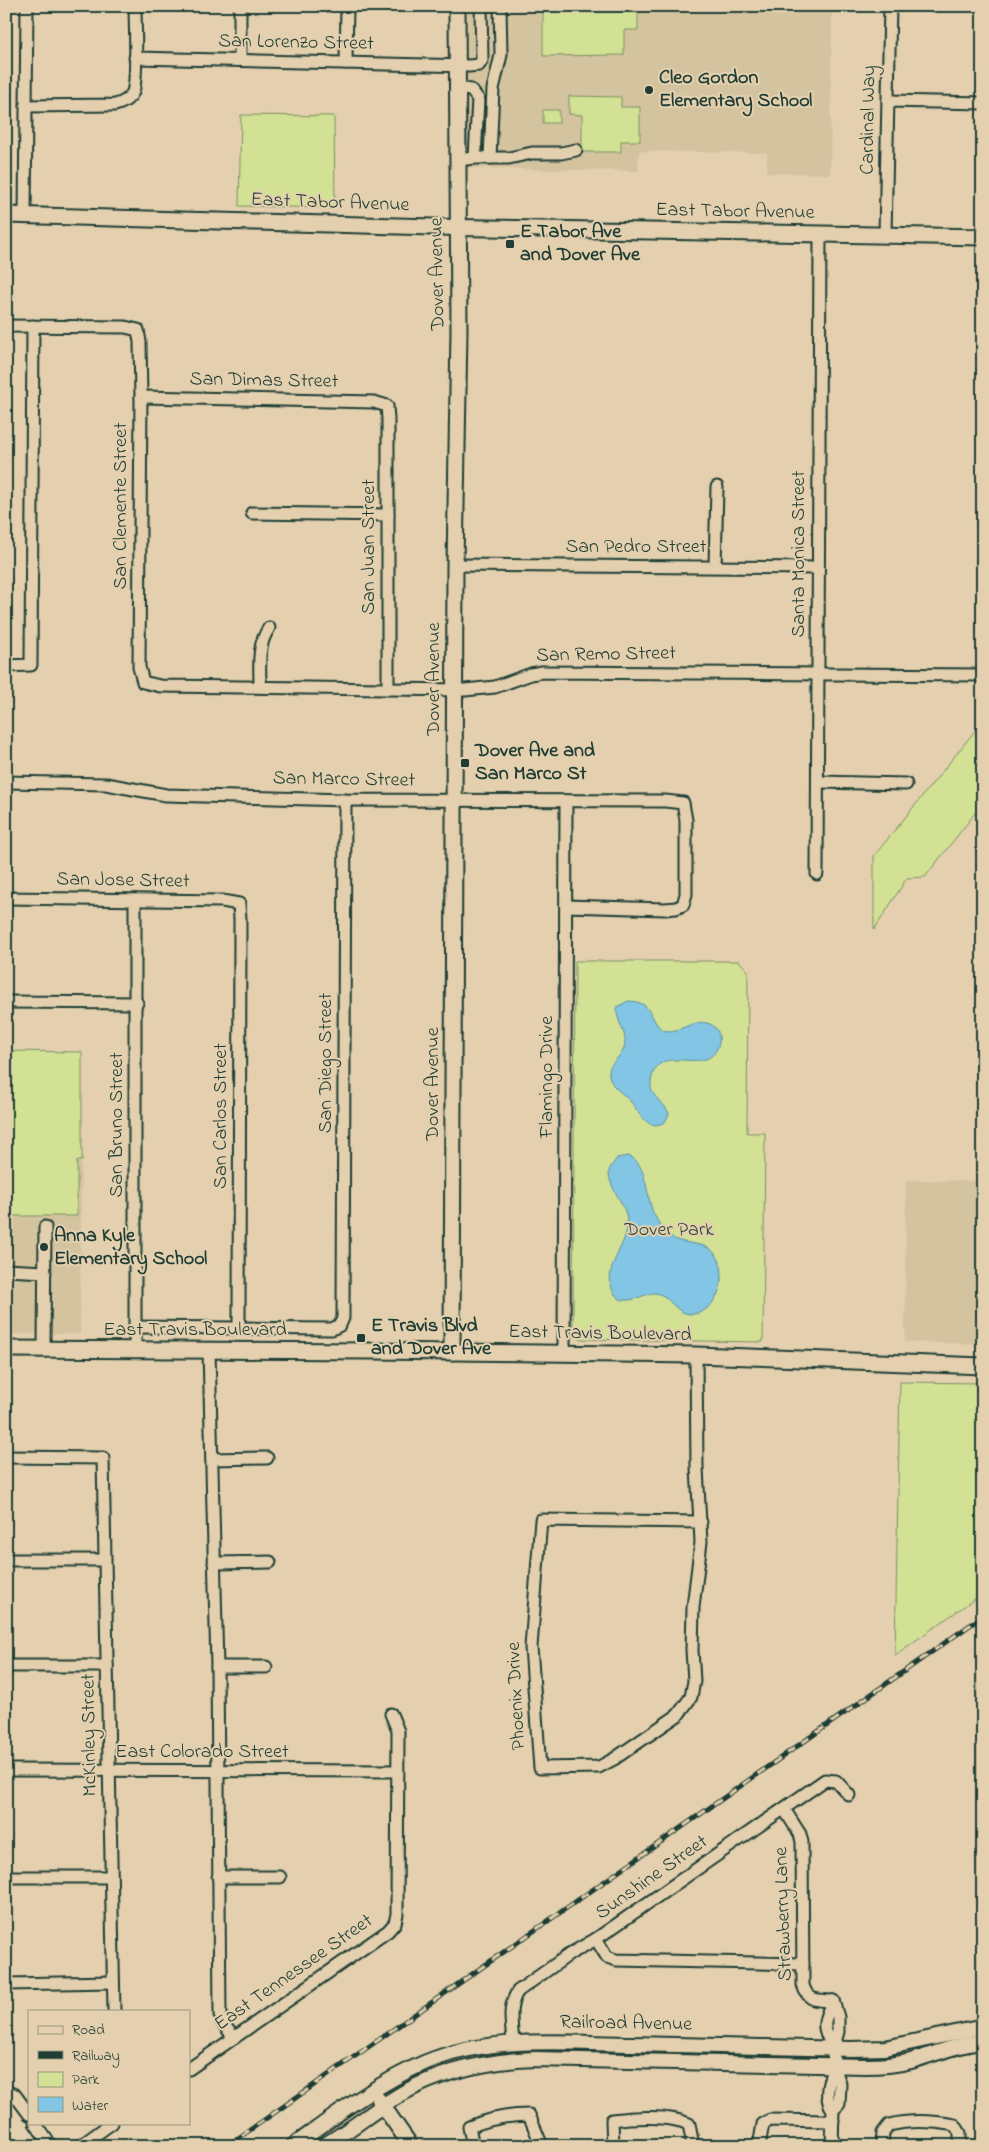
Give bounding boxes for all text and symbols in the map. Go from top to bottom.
street label: San Lorenzo Street [218,27,374,59]
place label: Cleo Gordon Elementary School [659,64,812,117]
street label: Cardinal Way [854,65,884,175]
marker: Cleo Gordon Elementary School [643,84,655,96]
street label: East Tabor Avenue [250,186,410,220]
street label: East Tabor Avenue [655,196,815,228]
street label: Dover Avenue [423,217,454,332]
place label: E Tabor Ave and Dover Ave [520,218,641,270]
marker: E Tabor Ave and Dover Ave [504,238,516,250]
street label: San Dimas Street [189,365,339,397]
street label: San Clemente Street [107,422,136,590]
street label: Santa Monica Street [785,470,814,638]
street label: San Juan Street [355,479,384,615]
street label: San Pedro Street [565,533,707,562]
street label: Dover Avenue [420,622,449,737]
street label: San Remo Street [536,639,676,671]
place label: Dover Ave and San Marco St [474,737,596,789]
marker: Dover Ave and San Marco St [459,757,471,769]
street label: San Marco Street [273,764,416,796]
street label: San Jose Street [56,865,190,897]
street label: San Diego Street [312,992,342,1133]
street label: Flamingo Drive [533,1016,563,1139]
street label: Dover Avenue [419,1027,448,1142]
street label: San Carlos Street [207,1043,236,1189]
street label: San Bruno Street [103,1052,132,1198]
park label: Dover Park [623,1216,714,1245]
place label: Anna Kyle Elementary School [54,1222,207,1275]
marker: Anna Kyle Elementary School [38,1241,50,1253]
place label: E Travis Blvd and Dover Ave [371,1312,492,1364]
street label: East Travis Boulevard [103,1316,287,1345]
street label: East Travis Boulevard [508,1318,692,1350]
marker: E Travis Blvd and Dover Ave [355,1332,367,1344]
street label: Phoenix Drive [500,1641,534,1751]
street label: McKinley Street [74,1673,106,1797]
street label: East Colorado Street [115,1738,289,1767]
street label: Sunshine Street [590,1828,714,1928]
street label: Strawberry Lane [767,1846,801,1982]
street label: East Tennessee Street [209,1907,379,2039]
street label: Railroad Avenue [560,2008,692,2040]
legend [28,2010,190,2124]
text: Road [72,2019,105,2041]
text: Railway [72,2045,120,2068]
text: Park [72,2069,100,2091]
text: Water [72,2095,108,2117]

